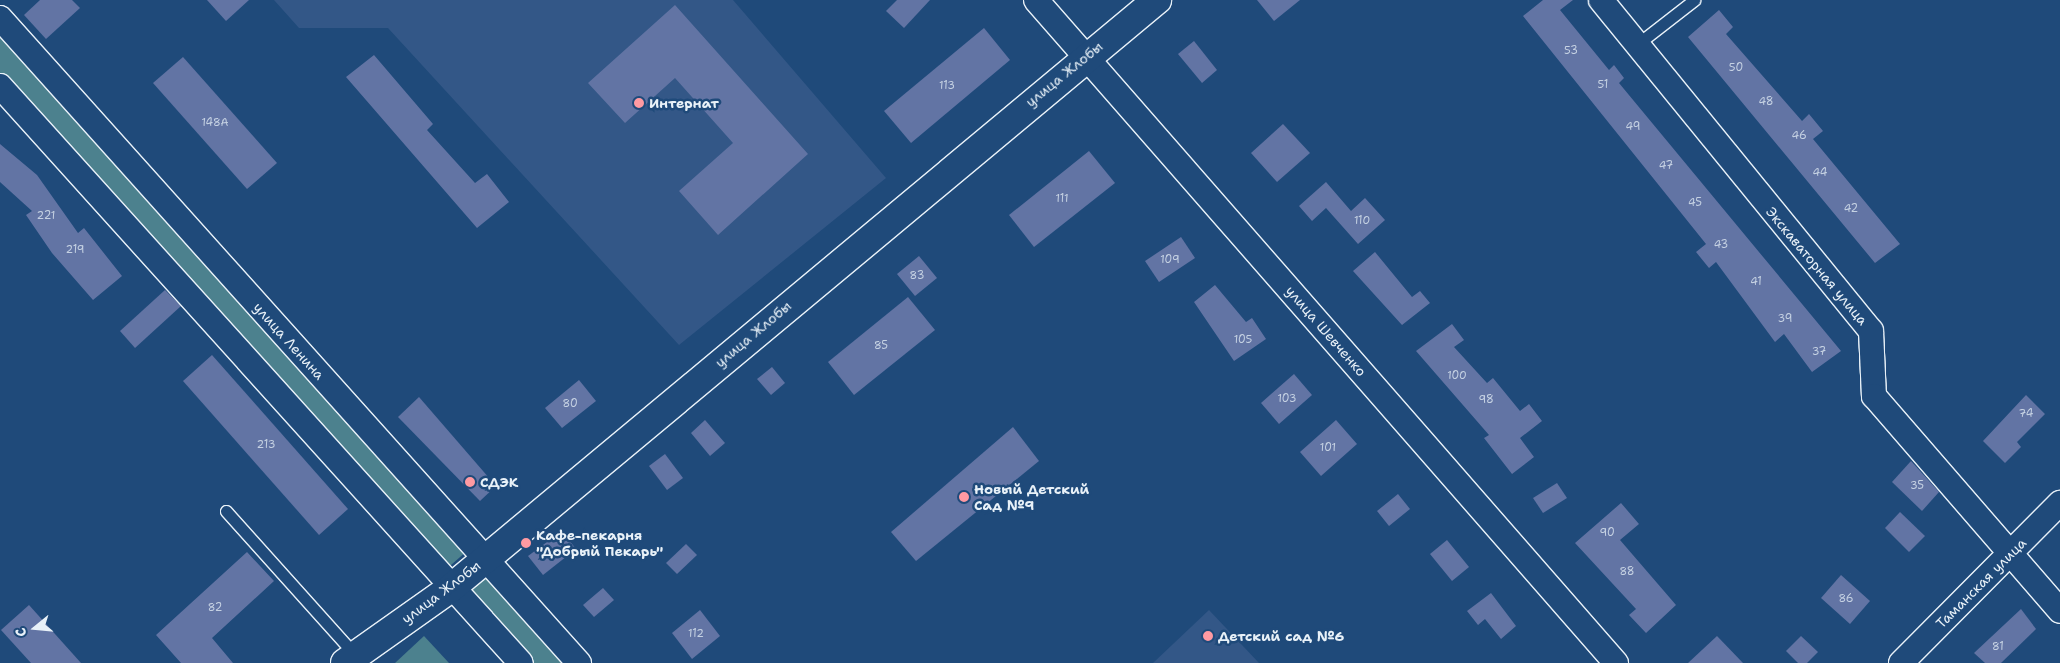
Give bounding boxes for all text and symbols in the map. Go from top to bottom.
street label: улица Жлобы [1022,38,1106,110]
house number: 53 [1564,44,1578,58]
house number: 50 [1729,61,1743,75]
house number: 51 [1598,78,1608,92]
house number: 113 [939,79,955,93]
place label: Интернат [649,95,719,111]
house number: 48 [1758,95,1774,109]
marker: Интернат [633,97,645,109]
house number: 148А [201,116,229,130]
house number: 49 [1626,120,1640,134]
house number: 46 [1791,129,1807,143]
house number: 47 [1659,159,1673,173]
house number: 44 [1812,166,1828,180]
house number: 111 [1055,192,1069,206]
house number: 45 [1688,196,1702,210]
house number: 42 [1844,202,1858,216]
street label: Экскаваторная улица [1763,204,1871,328]
house number: 221 [37,209,55,223]
house number: 110 [1354,214,1370,228]
house number: 43 [1714,238,1728,252]
house number: 219 [65,243,85,257]
house number: 109 [1160,253,1180,267]
house number: 83 [910,269,924,283]
house number: 41 [1750,275,1762,289]
street label: улица Шевченко [1282,282,1370,380]
street label: улица Жлобы [712,297,794,371]
street label: улица Ленина [250,299,328,383]
house number: 39 [1778,312,1792,326]
house number: 105 [1234,333,1252,347]
house number: 85 [874,339,888,353]
house number: 37 [1812,345,1826,359]
house number: 100 [1447,369,1467,383]
house number: 103 [1277,392,1297,406]
house number: 98 [1478,393,1494,407]
house number: 80 [562,397,578,411]
house number: 74 [2019,407,2033,421]
house number: 213 [257,438,275,452]
house number: 101 [1320,441,1336,455]
place label: СДЭК [480,474,518,490]
marker: СДЭК [464,476,476,488]
house number: 35 [1910,479,1924,493]
place label: Новый Детский Сад №9 [974,481,1089,514]
marker: Новый Детский Сад №9 [958,491,970,503]
house number: 90 [1599,526,1615,540]
place label: Кафе-пекарня "Добрый Пекарь" [536,527,663,560]
street label: Таманская улица [1932,534,2030,632]
marker: Кафе-пекарня "Добрый Пекарь" [520,537,532,549]
street label: улица Жлобы [398,557,484,627]
house number: 88 [1619,565,1635,579]
house number: 86 [1838,592,1854,606]
house number: 82 [208,601,222,615]
north arrow [10,603,60,653]
text: С [11,626,31,639]
house number: 112 [688,627,704,641]
place label: Детский сад №6 [1218,628,1344,644]
marker: Детский сад №6 [1202,630,1214,642]
house number: 81 [1992,640,2004,654]

